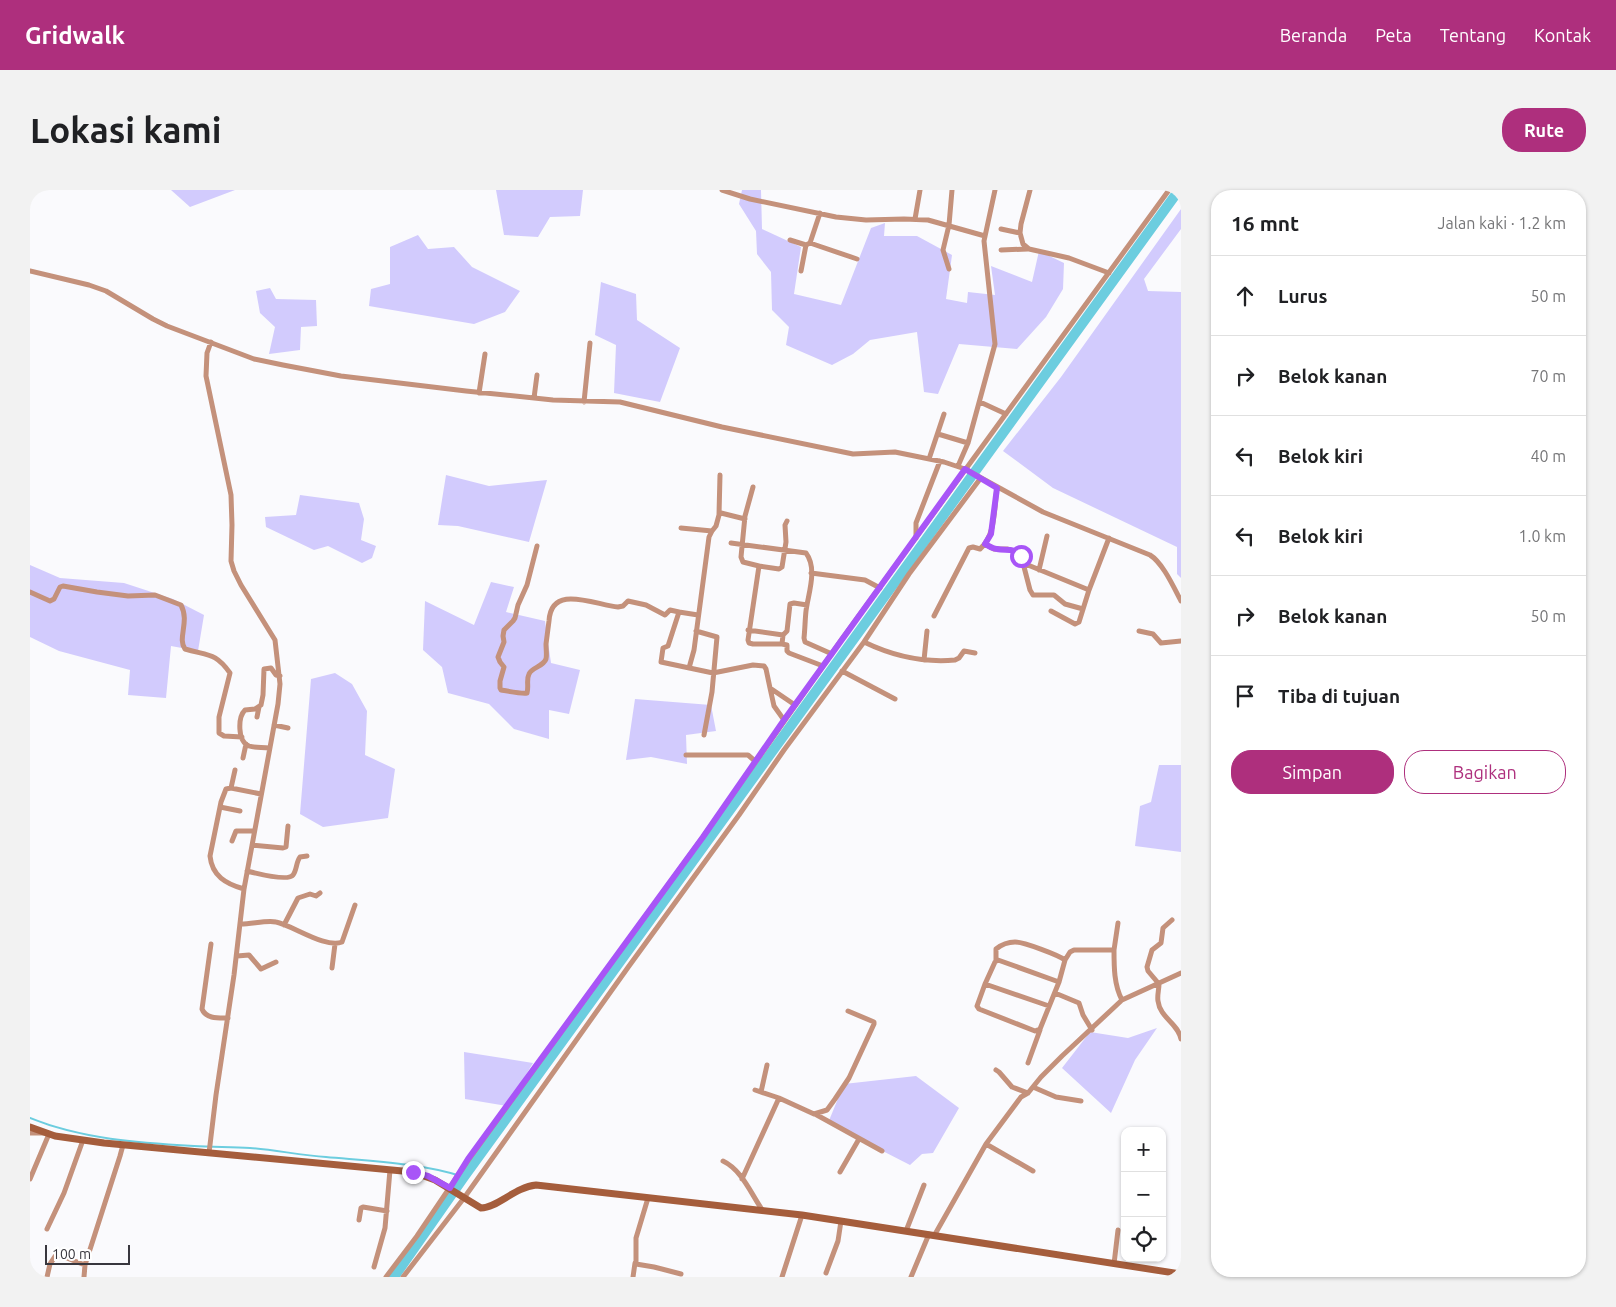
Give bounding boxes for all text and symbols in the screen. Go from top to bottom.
text: Gridwalk [25,22,125,49]
text: Beranda [1280,25,1347,45]
text: Peta [1375,25,1412,45]
text: Tentang [1440,25,1506,45]
text: Kontak [1534,25,1591,45]
button: Rute [1502,108,1586,152]
text: Lokasi kami [30,110,222,150]
text: 16 mnt [1231,211,1299,235]
text: Jalan kaki · 1.2 km [1438,214,1566,232]
icon: ahead [1231,282,1259,310]
text: Lurus [1278,285,1327,307]
text: 50 m [1530,287,1566,305]
icon: right [1231,362,1259,390]
text: Belok kanan [1278,365,1387,387]
text: 70 m [1530,367,1566,385]
icon: left [1231,442,1259,470]
text: Belok kiri [1278,445,1363,467]
text: 40 m [1530,447,1566,465]
icon: left [1231,522,1259,550]
text: Belok kiri [1278,525,1363,547]
text: 1.0 km [1518,527,1566,545]
route start [1010,545,1033,568]
icon: right [1231,602,1259,630]
text: Belok kanan [1278,605,1387,627]
text: 50 m [1530,607,1566,625]
icon: arrive [1231,682,1259,710]
text: Tiba di tujuan [1278,685,1400,707]
button: Simpan [1231,750,1394,794]
button: Bagikan [1404,750,1566,794]
map controls [1121,1127,1166,1262]
button: + [1121,1127,1166,1172]
route end [402,1161,425,1184]
button: − [1121,1172,1166,1217]
button: locate [1121,1217,1166,1262]
scale bar [45,1242,130,1265]
text: 100 m [52,1246,91,1262]

